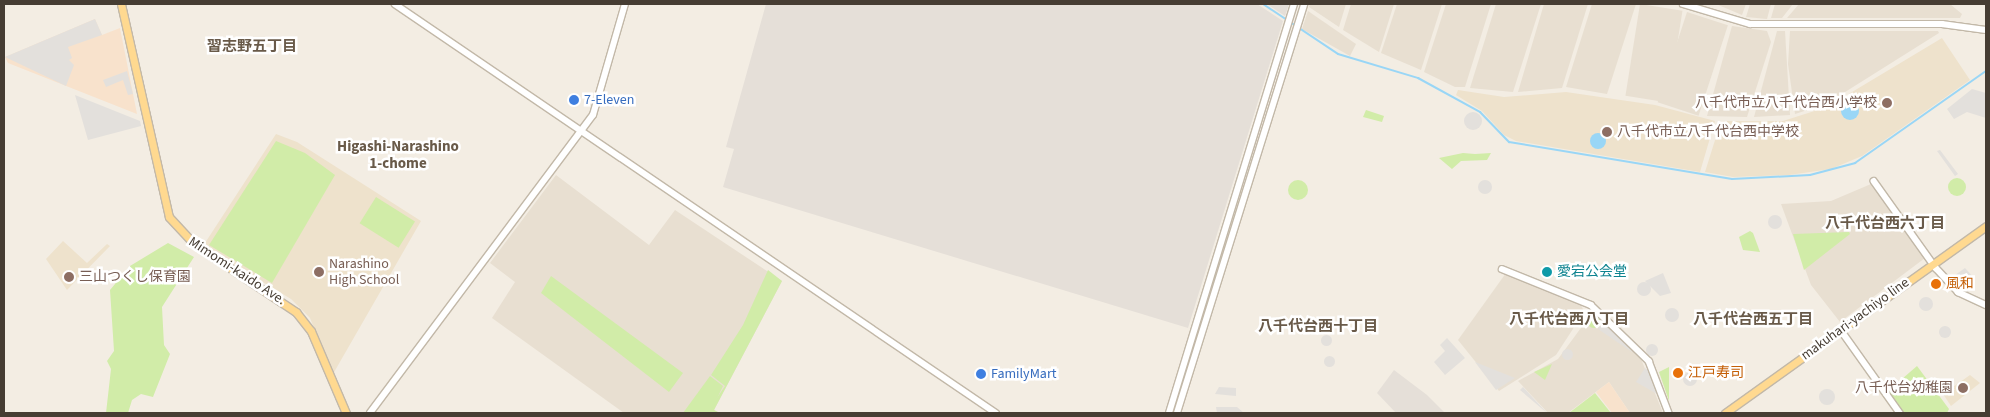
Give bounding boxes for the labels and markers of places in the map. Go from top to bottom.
place label: 7-Eleven [584,92,634,108]
marker: 7-Eleven [568,94,580,106]
place label: 八千代市立八千代台西小学校 [1695,95,1877,111]
marker: 八千代市立八千代台西小学校 [1881,97,1893,109]
place label: 八千代市立八千代台西中学校 [1617,124,1799,140]
marker: 八千代市立八千代台西中学校 [1601,126,1613,138]
place label: Narashino High School [329,256,399,288]
place label: 愛宕公会堂 [1557,264,1627,280]
marker: Narashino High School [313,266,325,278]
marker: 愛宕公会堂 [1541,266,1553,278]
place label: 三山つくし保育園 [79,269,191,285]
marker: 三山つくし保育園 [63,271,75,283]
place label: 風和 [1946,276,1974,292]
marker: 風和 [1930,278,1942,290]
place label: 江戸寿司 [1688,365,1744,381]
place label: FamilyMart [991,366,1056,382]
marker: 江戸寿司 [1672,367,1684,379]
marker: FamilyMart [975,368,987,380]
place label: 八千代台幼稚園 [1855,380,1953,396]
marker: 八千代台幼稚園 [1957,382,1969,394]

